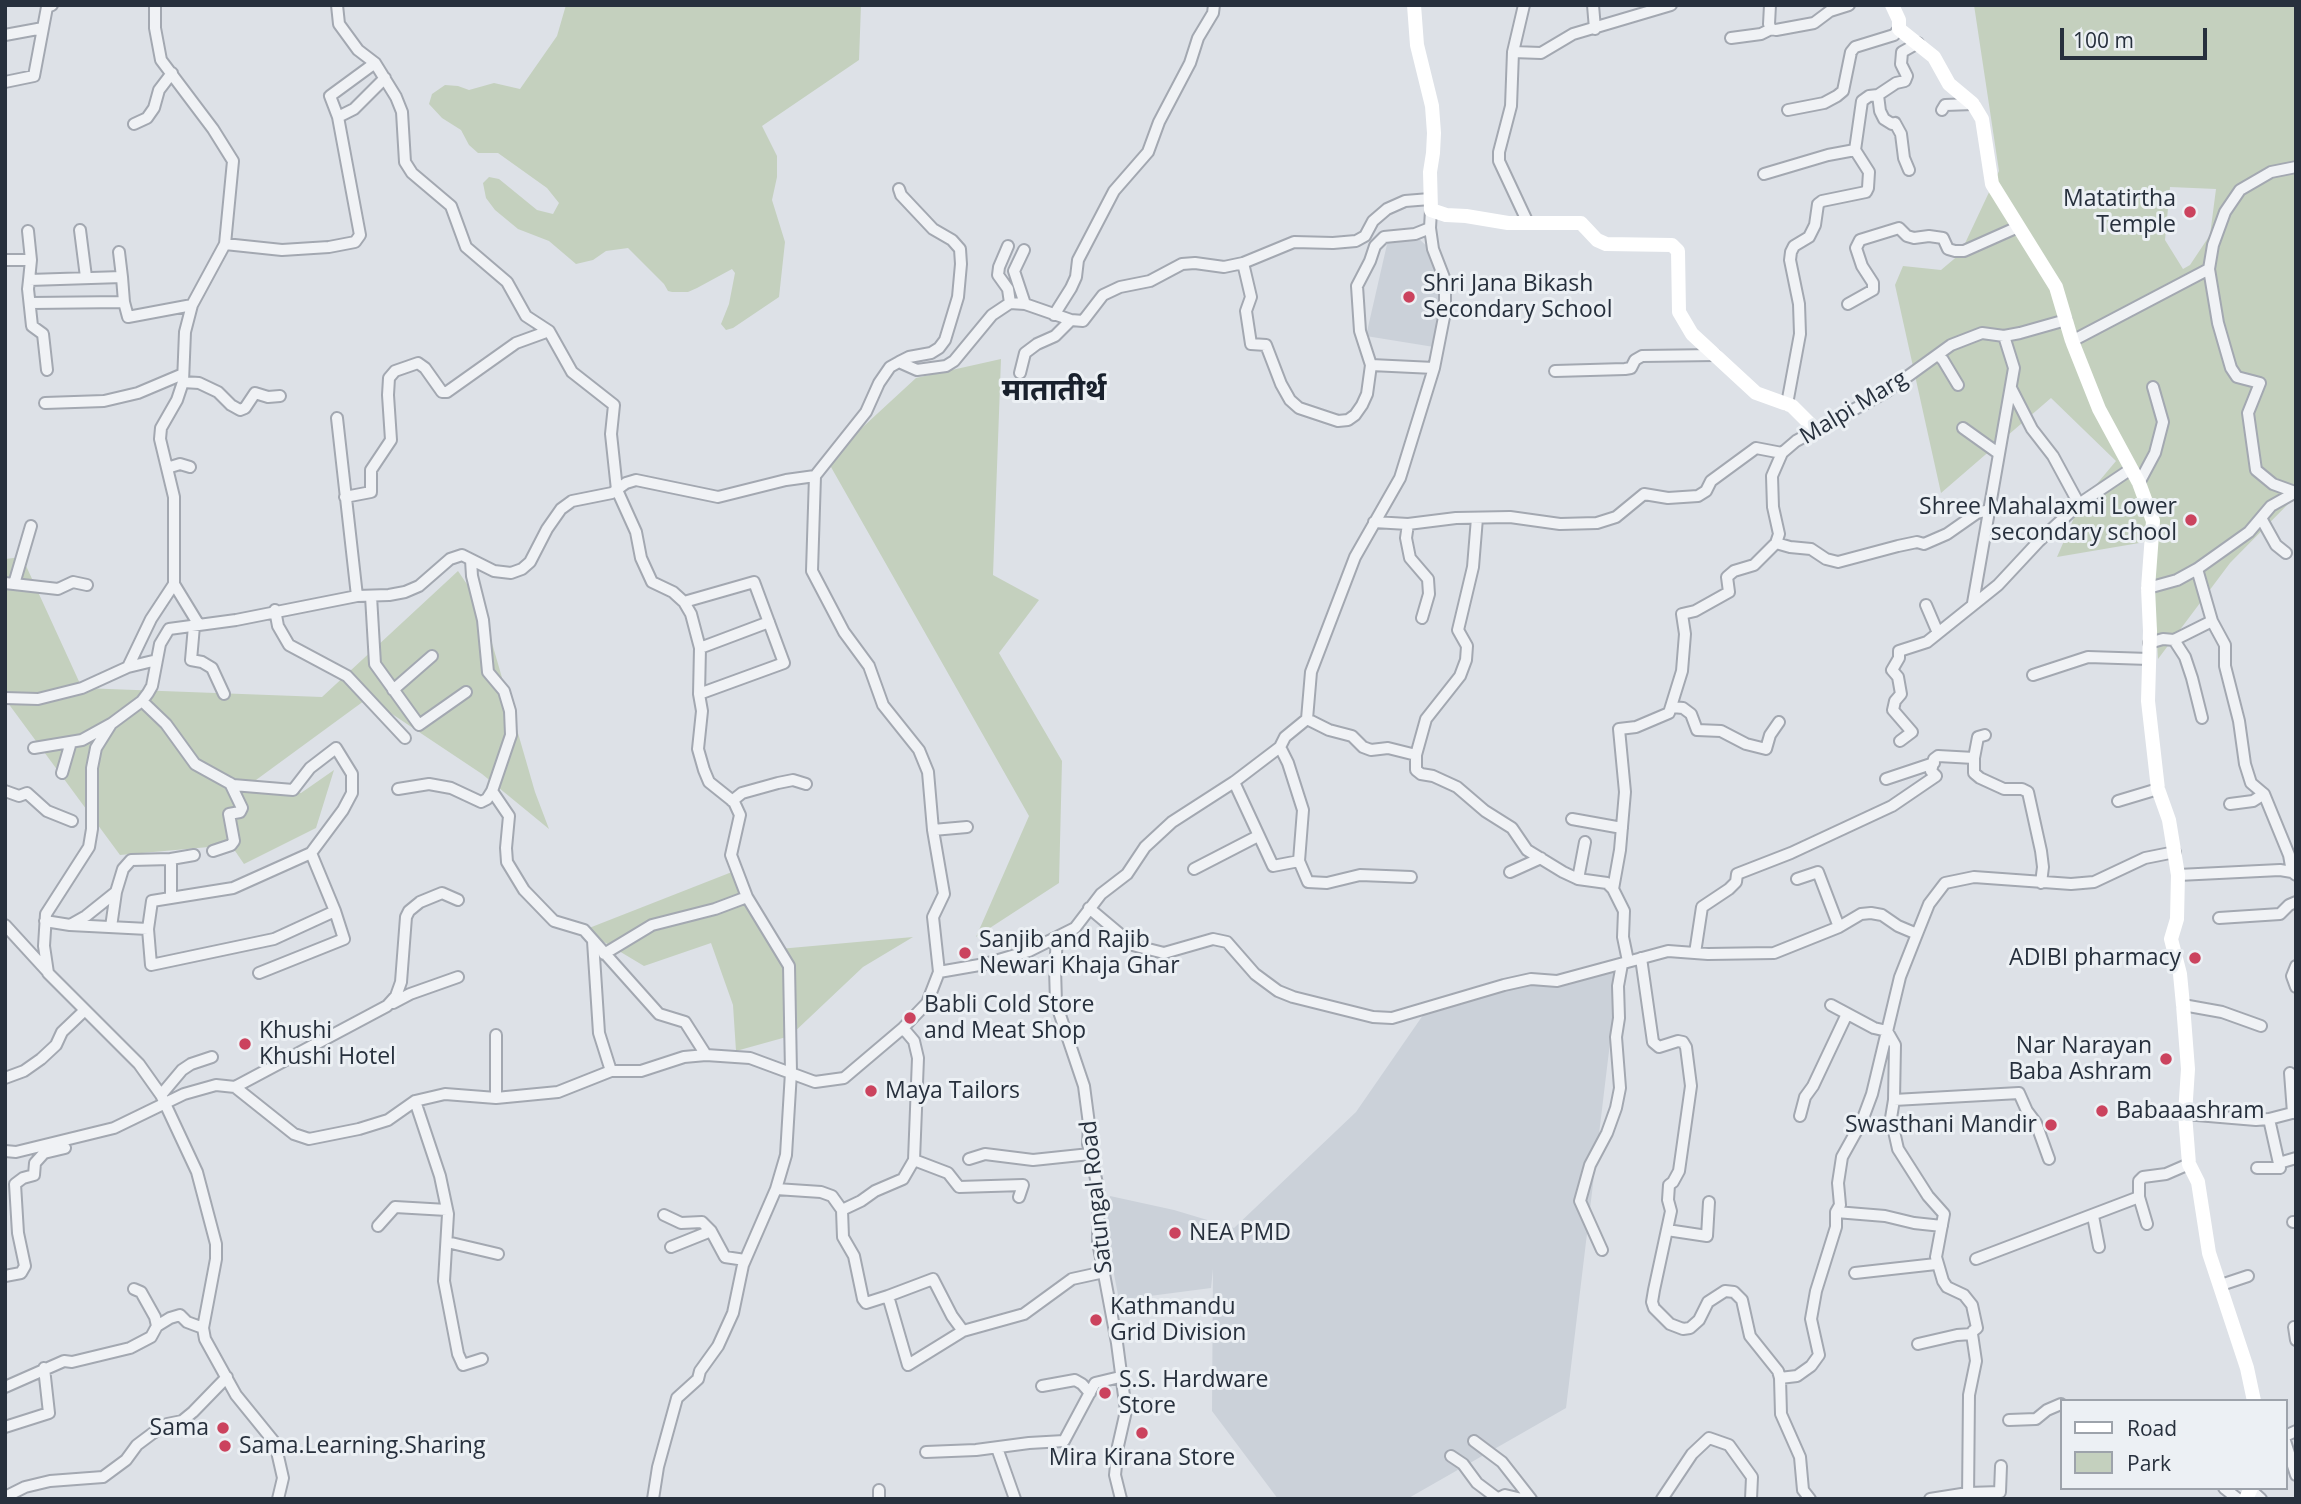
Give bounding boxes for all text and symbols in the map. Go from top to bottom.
scale bar [2063,14,2210,58]
text: 100 m [2073,26,2134,54]
place label: Matatirtha Temple [2063,185,2176,239]
marker: Matatirtha Temple [2182,204,2198,220]
place label: Shri Jana Bikash Secondary School [1423,270,1612,324]
marker: Shri Jana Bikash Secondary School [1401,289,1417,305]
street label: Malpi Marg [1795,365,1913,451]
district label: मातातीर्थ [1002,373,1106,409]
place label: Shree Mahalaxmi Lower secondary school [1919,493,2177,547]
marker: Shree Mahalaxmi Lower secondary school [2183,512,2199,528]
place label: Sanjib and Rajib Newari Khaja Ghar [979,926,1180,980]
place label: ADIBI pharmacy [2009,944,2181,972]
marker: Sanjib and Rajib Newari Khaja Ghar [957,945,973,961]
marker: ADIBI pharmacy [2187,950,2203,966]
place label: Babli Cold Store and Meat Shop [924,991,1094,1045]
marker: Babli Cold Store and Meat Shop [902,1010,918,1026]
place label: Khushi Khushi Hotel [259,1017,396,1071]
place label: Nar Narayan Baba Ashram [2008,1032,2152,1086]
marker: Khushi Khushi Hotel [237,1036,253,1052]
marker: Nar Narayan Baba Ashram [2158,1051,2174,1067]
place label: Maya Tailors [885,1077,1020,1105]
marker: Maya Tailors [863,1083,879,1099]
place label: Babaaashram [2116,1097,2265,1125]
marker: Babaaashram [2094,1103,2110,1119]
place label: Swasthani Mandir [1845,1111,2037,1139]
marker: Swasthani Mandir [2043,1117,2059,1133]
street label: Satungal Road [1075,1119,1119,1275]
place label: NEA PMD [1189,1219,1291,1247]
marker: NEA PMD [1167,1225,1183,1241]
place label: Kathmandu Grid Division [1110,1293,1246,1347]
marker: Kathmandu Grid Division [1088,1312,1104,1328]
place label: S.S. Hardware Store [1119,1366,1268,1420]
marker: S.S. Hardware Store [1097,1385,1113,1401]
legend [2060,1399,2287,1490]
place label: Sama [150,1414,209,1442]
text: Road [2127,1414,2177,1442]
marker: Sama [215,1420,231,1436]
marker: Mira Kirana Store [1134,1425,1150,1441]
place label: Sama.Learning.Sharing [239,1432,485,1460]
marker: Sama.Learning.Sharing [217,1438,233,1454]
place label: Mira Kirana Store [1049,1444,1235,1472]
text: Park [2127,1449,2171,1477]

